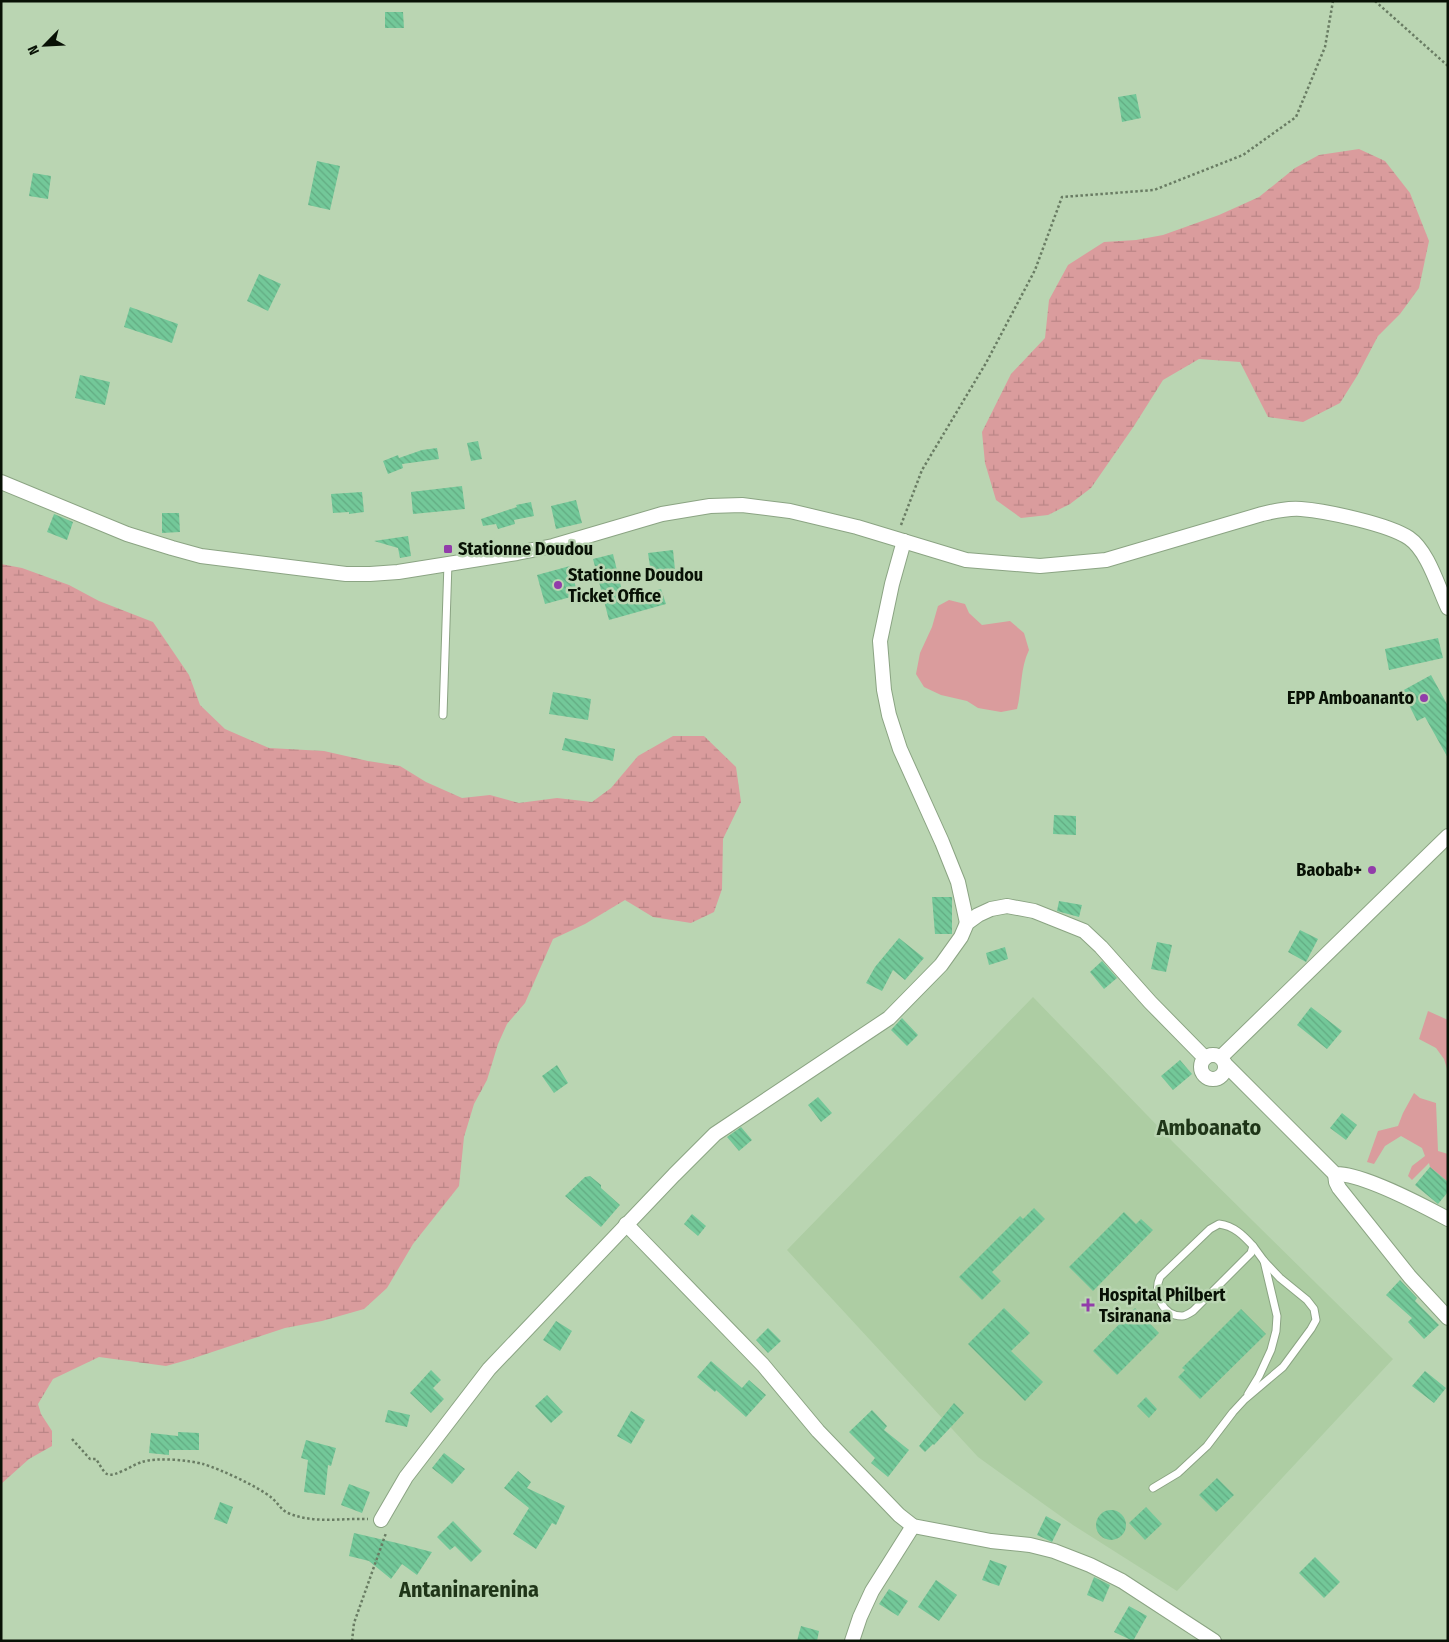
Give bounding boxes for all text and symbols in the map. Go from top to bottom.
north arrow [20,20,70,70]
text: N [24,43,43,57]
place label: Stationne Doudou [458,538,593,560]
marker: Stationne Doudou [442,543,454,555]
place label: Stationne Doudou Ticket Office [568,564,703,607]
marker: Stationne Doudou Ticket Office [552,579,564,591]
place label: EPP Amboananto [1287,687,1414,709]
marker: EPP Amboananto [1418,692,1430,704]
place label: Baobab+ [1296,859,1362,881]
marker: Baobab+ [1366,864,1378,876]
district label: Amboanato [1156,1114,1262,1141]
place label: Hospital Philbert Tsiranana [1099,1284,1226,1327]
marker: Hospital Philbert Tsiranana [1081,1298,1095,1312]
district label: Antaninarenina [398,1576,539,1603]

